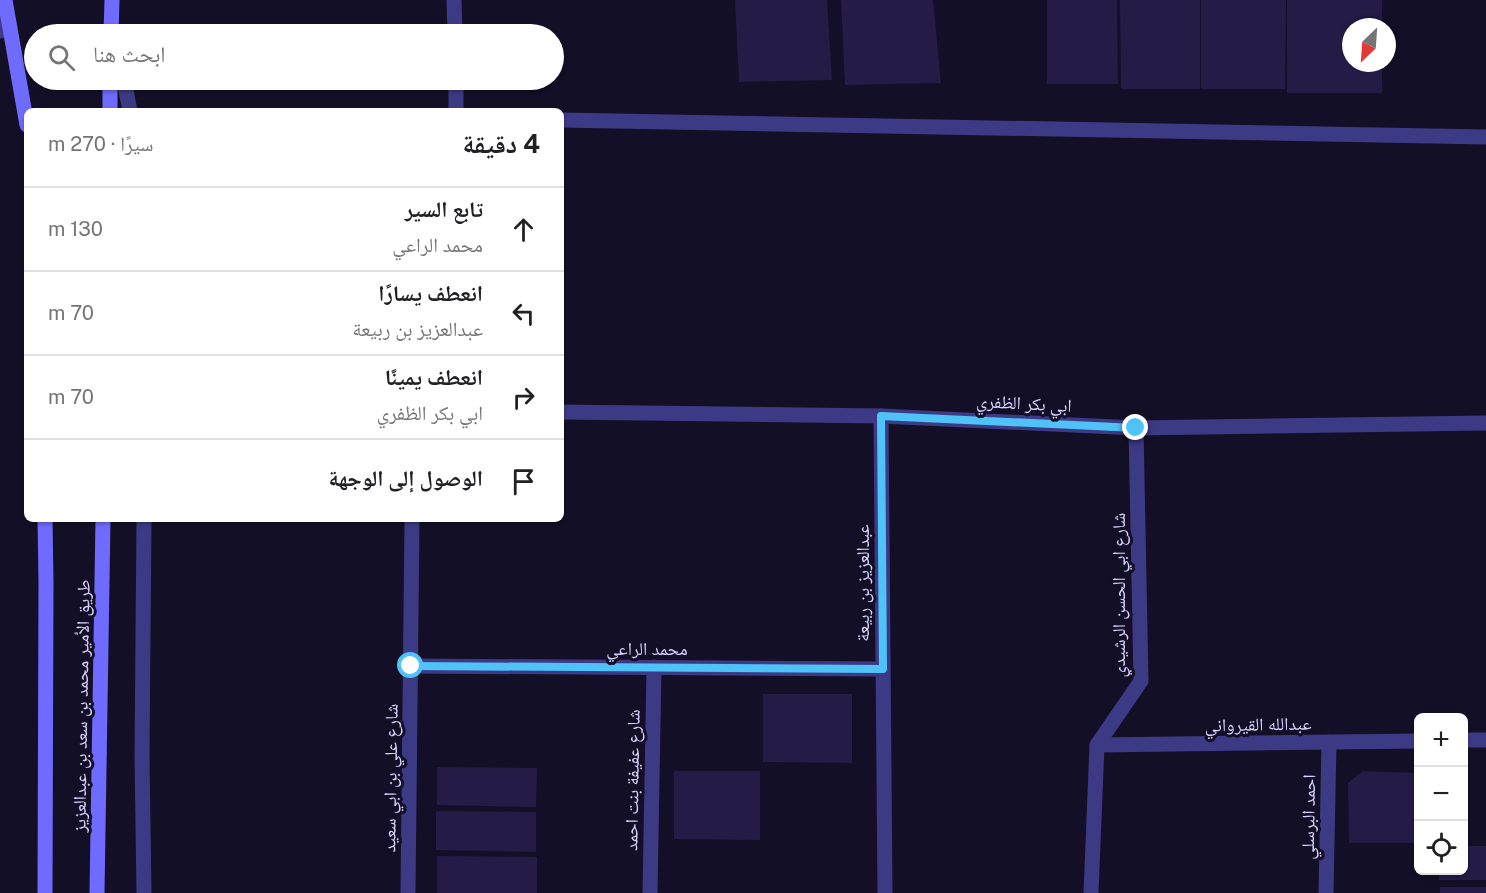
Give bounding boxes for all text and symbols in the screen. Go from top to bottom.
north arrow [1342,18,1396,72]
search box [24,24,564,90]
icon: search [45,41,78,74]
text: ابحث هنا [93,41,165,67]
text: 4 دقيقة [462,128,540,159]
text: سيرًا · 270 m [48,132,153,156]
text: تابع السير [405,196,483,222]
icon: ahead [507,213,540,246]
text: 130 m [48,217,103,241]
text: محمد الراعي [392,233,483,257]
text: انعطف يسارًا [378,280,483,306]
icon: left [507,297,540,330]
text: 70 m [48,301,94,325]
text: عبدالعزيز بن ربيعة [353,317,483,341]
text: انعطف يمينًا [385,364,483,390]
icon: right [507,381,540,414]
text: 70 m [48,385,94,409]
street label: ابي بكر الظفري [975,390,1072,421]
text: ابي بكر الظفري [377,401,483,425]
route end [1122,414,1148,440]
text: الوصول إلى الوجهة [328,465,483,491]
icon: arrive [507,465,540,498]
street label: شارع ابي الحسن الرشيدي [1108,513,1133,677]
street label: عبدالعزيز بن ربيعة [852,524,874,642]
street label: طريق الأمير محمد بن سعد بن عبدالعزيز [68,579,95,834]
street label: محمد الراعي [606,638,688,663]
route start [397,652,423,678]
street label: شارع علي بن ابي سعيد [378,703,406,853]
street label: شارع عفيفة بنت احمد [620,709,645,851]
street label: عبدالله القيرواني [1204,713,1312,740]
map controls [1414,713,1468,875]
button: + [1414,713,1468,767]
button: − [1414,767,1468,821]
street label: احمد البرسلي [1297,774,1324,860]
button: locate [1414,821,1468,875]

